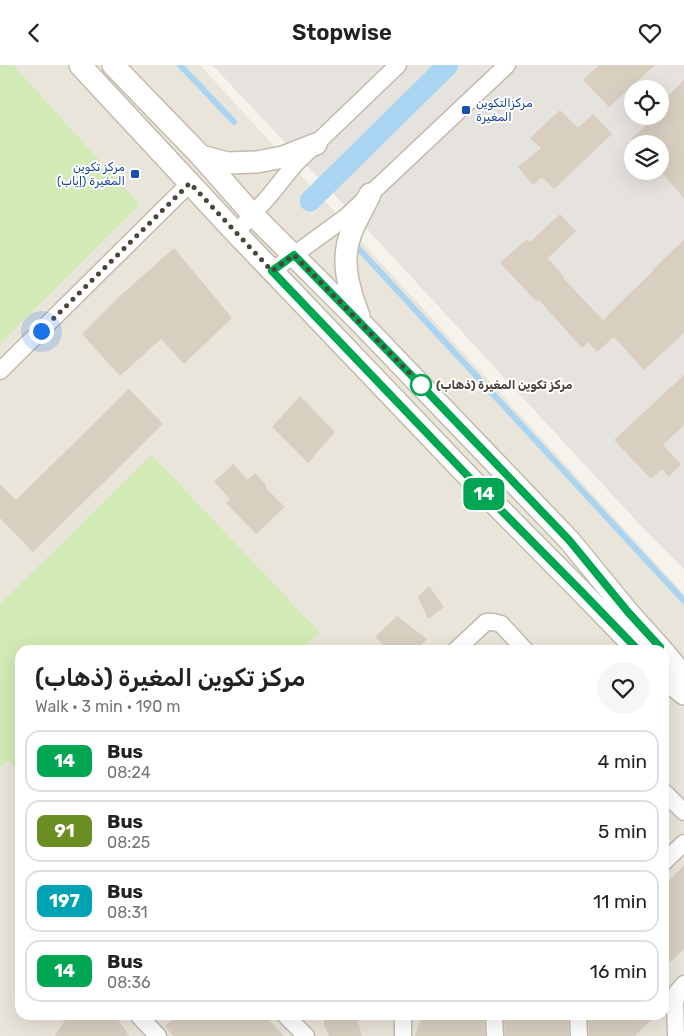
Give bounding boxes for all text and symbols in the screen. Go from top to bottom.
icon: back [20,19,48,47]
text: Stopwise [292,19,392,46]
icon: heart [636,19,664,47]
map controls [624,80,669,180]
button: locate [624,80,669,125]
place label: مركزالتكوين المغيرة [476,96,533,125]
marker: مركزالتكوين المغيرة [460,104,472,116]
button: layers [624,135,669,180]
place label: مركز تكوين المغيرة (إياب) [57,160,125,189]
marker: مركز تكوين المغيرة (إياب) [129,168,141,180]
your location [29,319,54,344]
marker: مركز تكوين المغيرة (ذهاب) [410,374,432,396]
place label: مركز تكوين المغيرة (ذهاب) [436,378,573,392]
line badge: 14 [462,478,506,510]
text: 14 [473,483,495,505]
button: heart [597,662,649,714]
text: مركز تكوين المغيرة (ذهاب) [35,664,305,692]
text: Walk · 3 min · 190 m [35,697,181,716]
text: Bus [107,740,143,763]
text: 14 [54,750,75,772]
text: 4 min [598,750,647,773]
text: 08:24 [107,763,151,782]
text: Bus [107,810,143,833]
text: 91 [54,820,75,842]
text: 5 min [598,820,647,843]
text: 08:25 [107,833,150,852]
text: Bus [107,880,143,903]
text: 197 [49,890,80,912]
text: 11 min [593,890,647,913]
text: 08:31 [107,903,148,922]
text: Bus [107,950,143,973]
text: 14 [54,960,75,982]
text: 16 min [590,960,647,983]
text: 08:36 [107,973,151,992]

